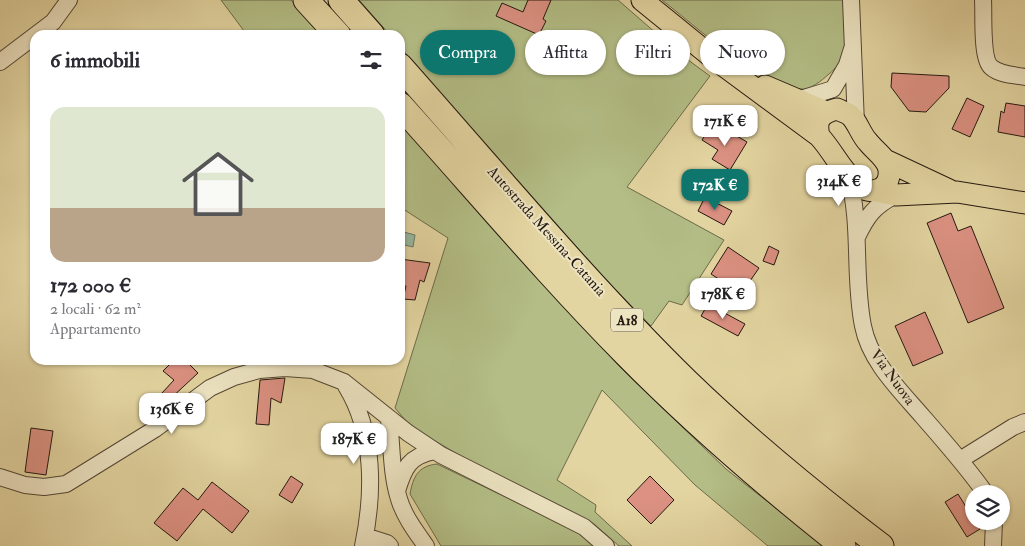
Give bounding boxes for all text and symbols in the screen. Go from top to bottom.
chip: Compra [420,30,515,75]
chip: Affitta [525,30,606,75]
chip: Filtri [616,30,690,75]
chip: Nuovo [700,30,785,75]
icon: filters [357,46,385,74]
text: 6 immobili [50,47,140,74]
pin: 171K € [684,104,766,147]
text: 171K € [704,111,746,131]
icon: home [173,139,263,229]
street label: Autostrada Messina-Catania [482,162,611,301]
pin: 314K € [798,164,880,207]
pin: 172K € [674,168,756,211]
text: 314K € [817,171,861,191]
text: 172K € [692,175,738,195]
text: 172 000 € [50,272,131,299]
pin: 178K € [682,278,764,320]
text: 178K € [701,284,745,304]
text: 2 locali · 62 m² [50,299,141,319]
road number: A18 [611,308,643,332]
text: Appartamento [50,319,141,339]
street label: Via Nuova [866,346,920,410]
pin: 136K € [131,392,213,435]
text: 136K € [150,399,194,419]
pin: 187K € [313,422,395,465]
text: 187K € [332,429,376,449]
map controls [965,485,1010,530]
button: layers [965,485,1010,530]

